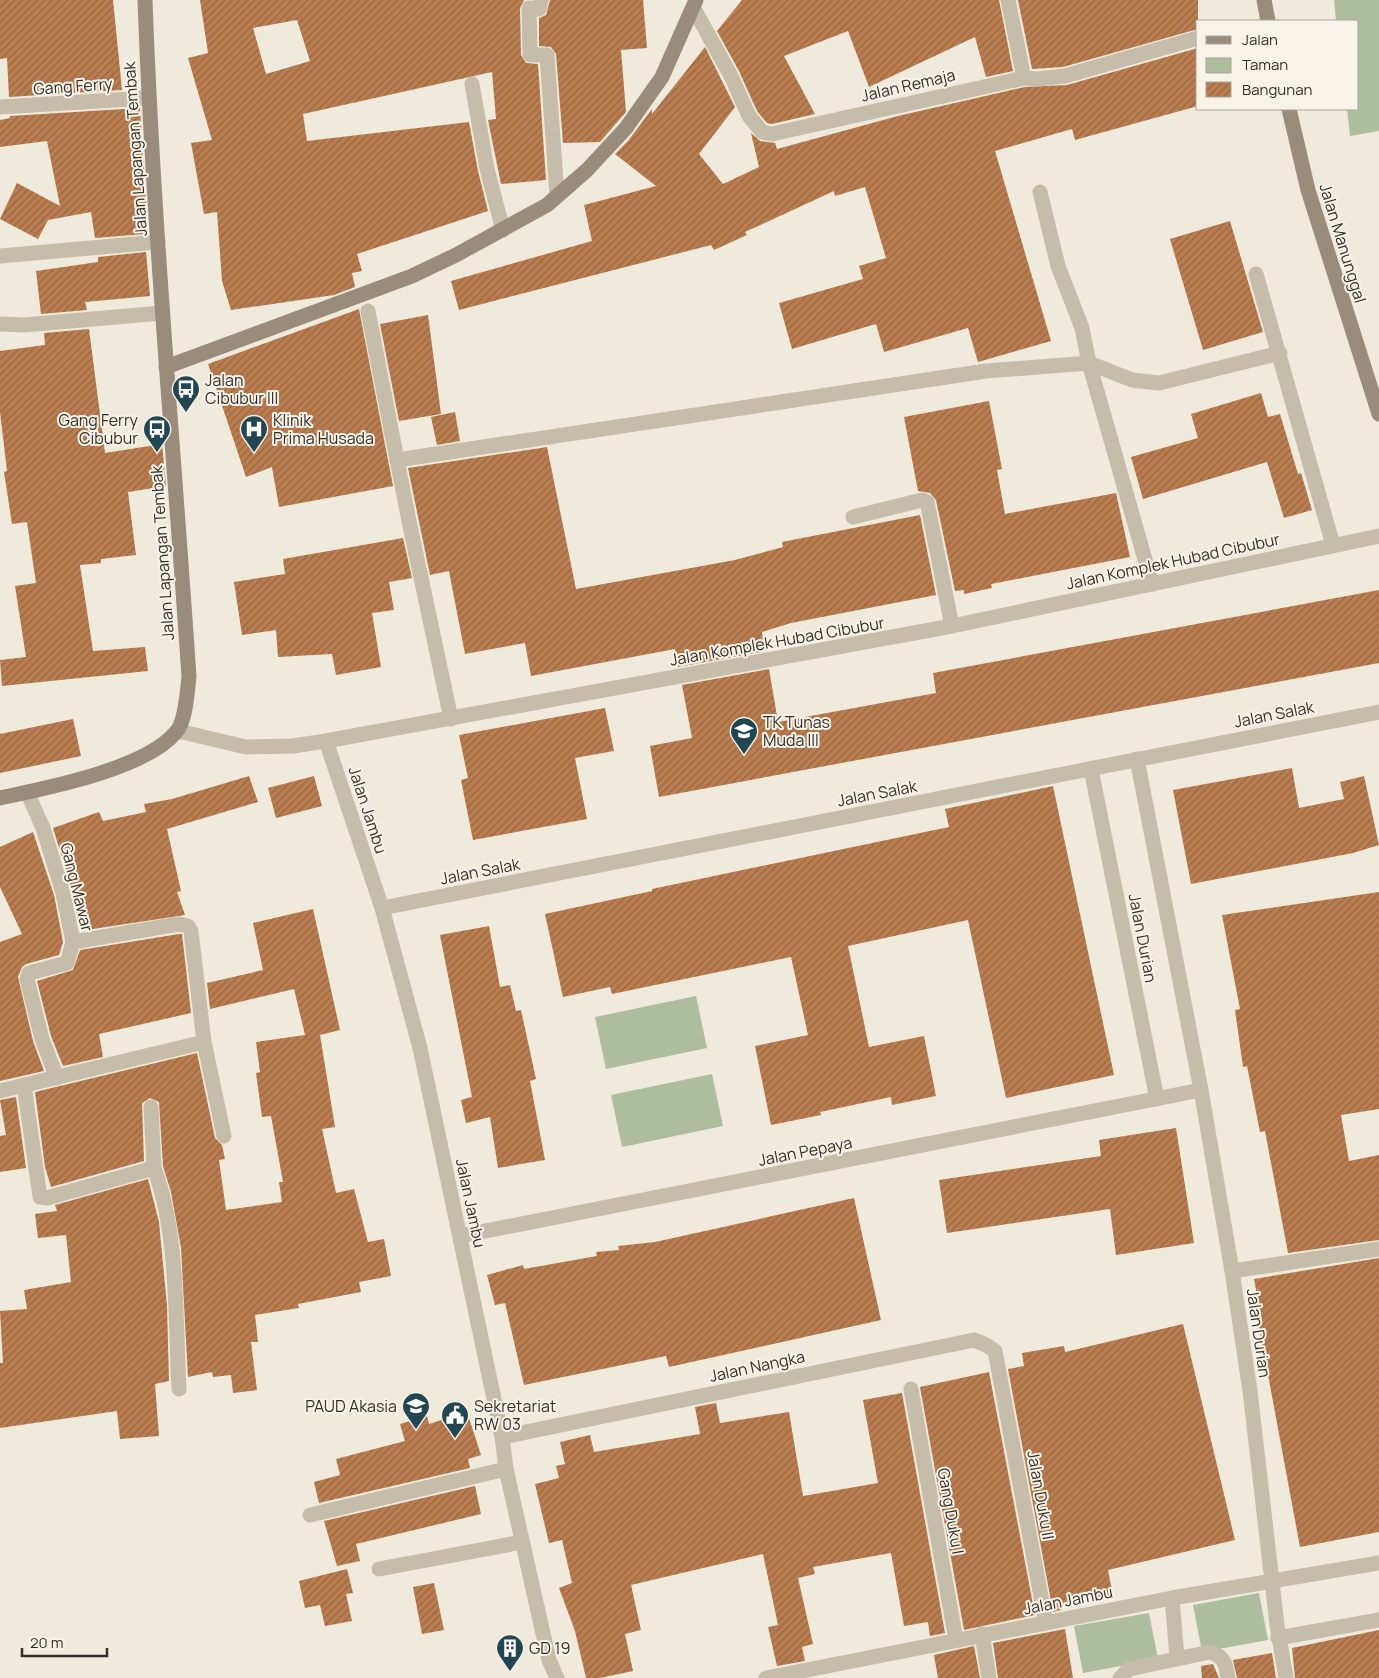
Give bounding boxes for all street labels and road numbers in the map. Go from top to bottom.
street label: Jalan Lapangan Tembak [118,60,152,237]
street label: Jalan Remaja [859,63,957,107]
street label: Gang Ferry [33,72,114,100]
street label: Jalan Manunggal [1314,180,1372,306]
street label: Jalan Lapangan Tembak [145,464,179,641]
street label: Jalan Komplek Hubad Cibubur [1064,528,1282,594]
street label: Jalan Komplek Hubad Cibubur [668,611,886,671]
street label: Jalan Salak [1232,695,1317,733]
street label: Jalan Jambu [344,764,392,856]
street label: Jalan Salak [835,774,920,812]
street label: Gang Mawar [55,840,99,934]
street label: Jalan Salak [438,852,523,890]
street label: Jalan Durian [1124,892,1162,984]
street label: Jalan Pepaya [756,1131,854,1171]
street label: Jalan Jambu [451,1156,491,1250]
street label: Jalan Durian [1242,1287,1276,1379]
street label: Jalan Nangka [707,1345,807,1387]
street label: Jalan Duku II [1022,1449,1060,1541]
street label: Gang Duku I [933,1466,969,1556]
street label: Jalan Jambu [1021,1581,1115,1619]

